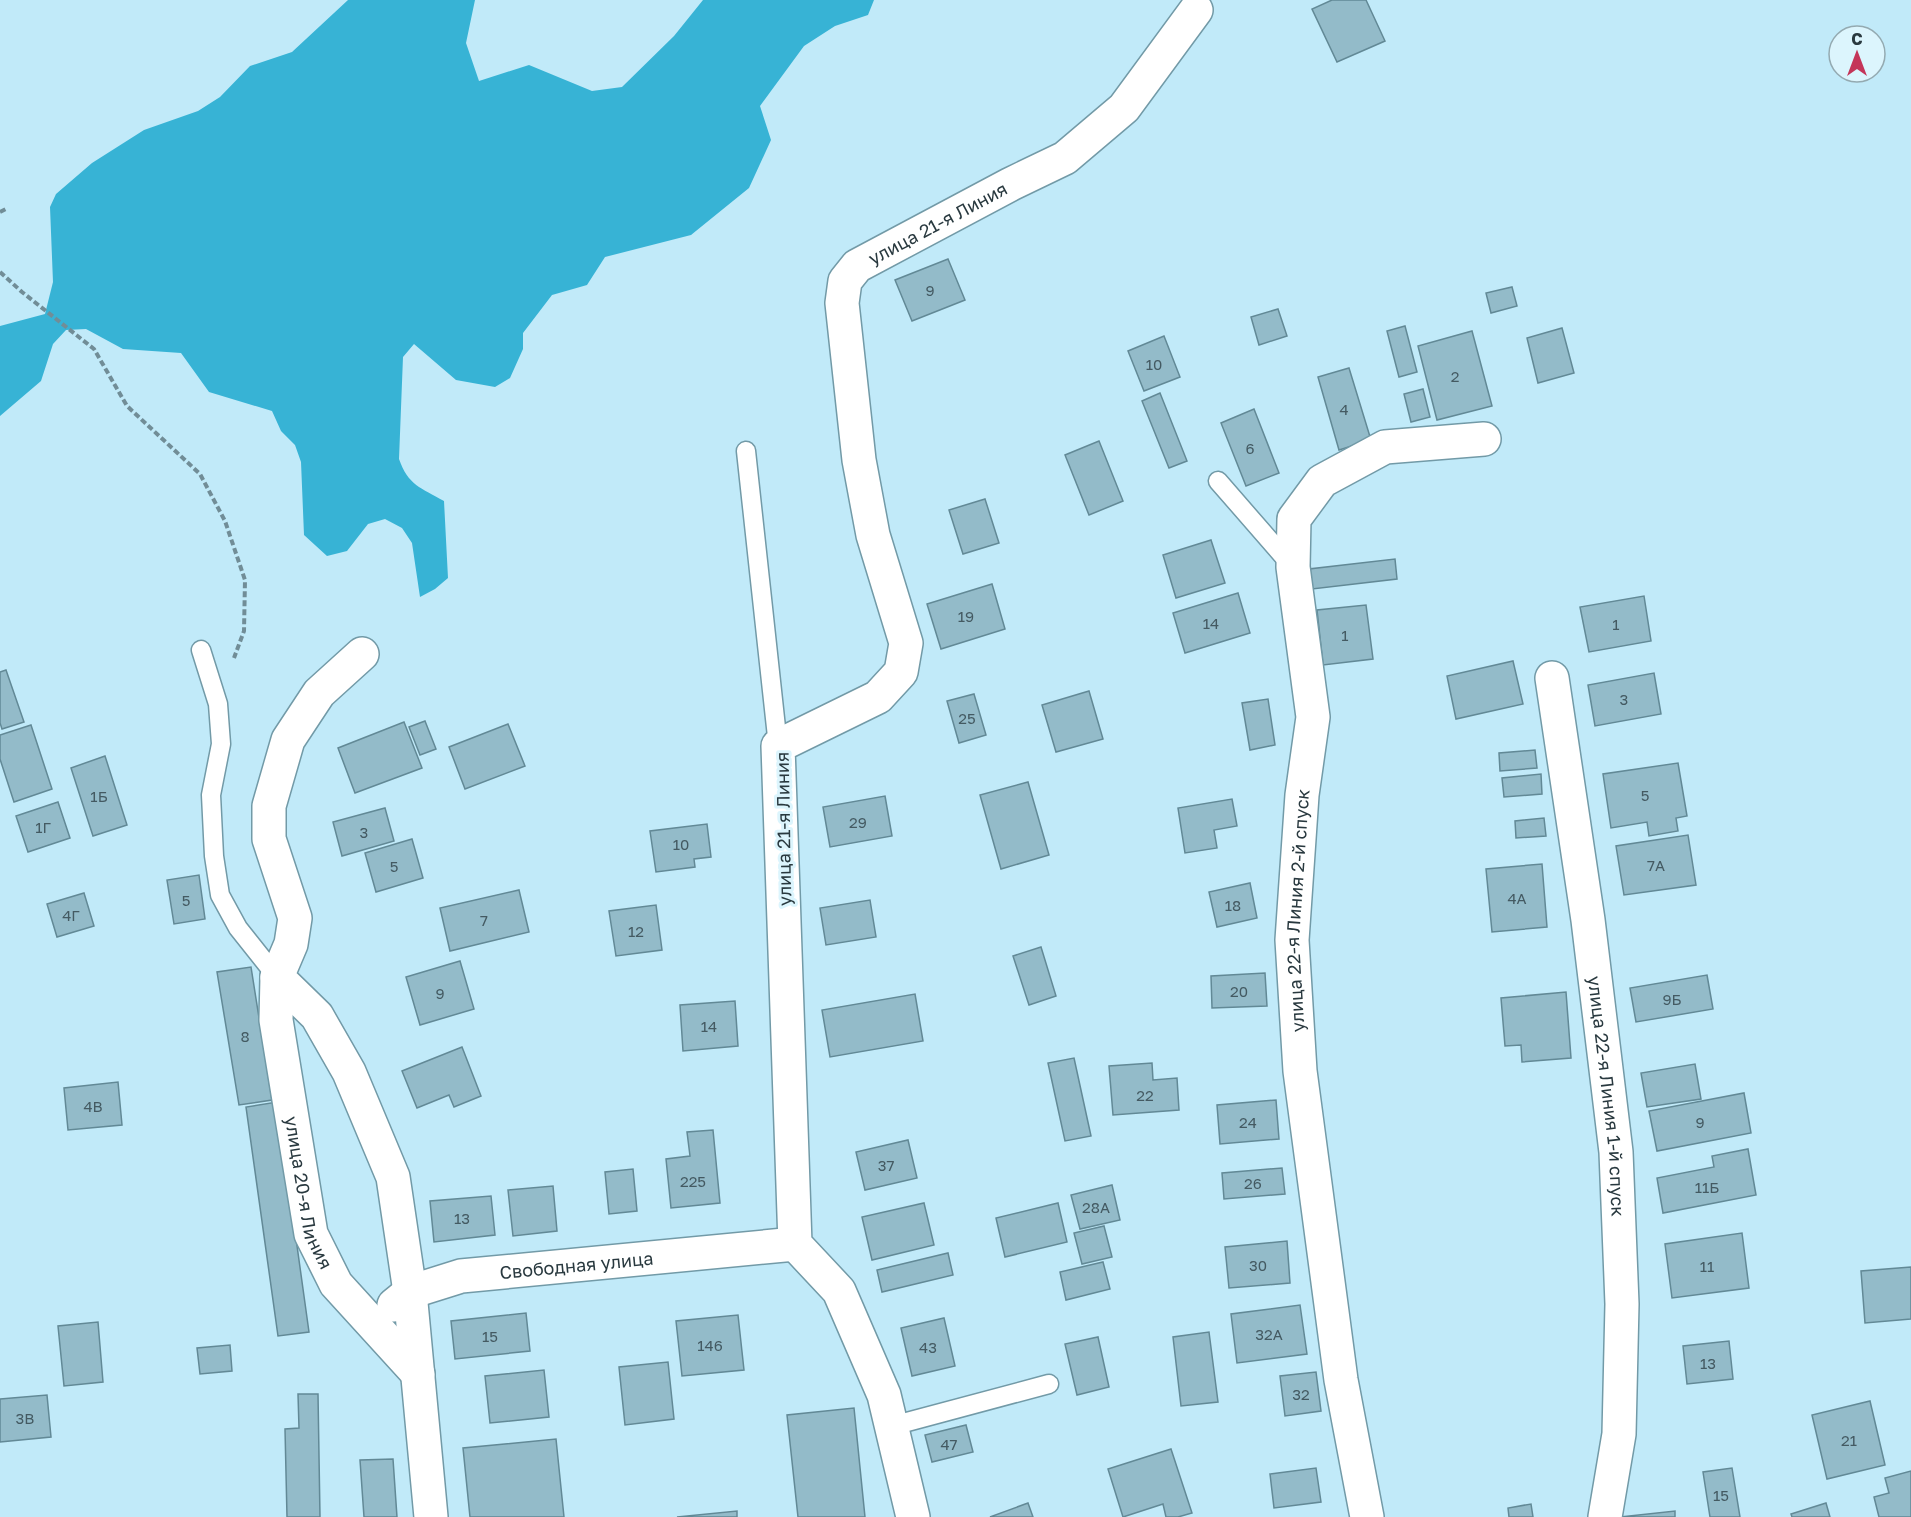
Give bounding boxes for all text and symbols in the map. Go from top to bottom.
north arrow [1827,24,1887,84]
text: С [1851,29,1863,49]
street label: улица 21-я Линия [864,177,1011,269]
house number: 9 [925,281,935,299]
house number: 10 [1146,355,1162,373]
house number: 2 [1451,367,1459,385]
house number: 4 [1339,400,1349,418]
house number: 6 [1245,439,1255,457]
house number: 19 [958,607,974,625]
house number: 14 [1203,614,1219,632]
house number: 1 [1612,615,1620,633]
house number: 1 [1341,626,1349,644]
house number: 3 [1620,690,1628,708]
house number: 25 [958,709,976,727]
street label: улица 21-я Линия [771,752,795,906]
house number: 5 [1641,786,1649,804]
house number: 1Б [90,787,108,805]
street label: улица 22-я Линия 2-й спуск [1281,787,1314,1033]
house number: 29 [849,813,867,831]
house number: 1Г [35,818,51,836]
house number: 3 [360,823,368,841]
house number: 10 [673,835,689,853]
house number: 7А [1647,856,1665,874]
house number: 5 [390,857,398,875]
house number: 4А [1507,889,1527,907]
house number: 5 [182,891,190,909]
house number: 18 [1225,896,1241,914]
house number: 4Г [62,906,80,924]
house number: 7 [480,911,488,929]
house number: 12 [628,922,644,940]
street label: улица 22-я Линия 1-й спуск [1584,975,1630,1217]
house number: 20 [1230,982,1248,1000]
house number: 9 [435,984,445,1002]
house number: 9Б [1662,990,1682,1008]
house number: 14 [701,1017,717,1035]
house number: 8 [240,1027,250,1045]
house number: 22 [1136,1086,1154,1104]
house number: 4В [83,1097,103,1115]
house number: 24 [1239,1113,1257,1131]
house number: 9 [1695,1113,1705,1131]
street label: улица 20-я Линия [281,1115,338,1272]
house number: 37 [878,1156,894,1174]
house number: 225 [680,1172,706,1190]
house number: 26 [1244,1174,1262,1192]
house number: 11Б [1695,1178,1719,1196]
house number: 28А [1082,1198,1110,1216]
house number: 13 [454,1209,470,1227]
street label: Свободная улица [499,1247,654,1283]
house number: 30 [1249,1256,1267,1274]
house number: 11 [1700,1257,1714,1275]
house number: 32А [1255,1325,1283,1343]
house number: 15 [482,1327,498,1345]
house number: 146 [697,1336,723,1354]
house number: 43 [919,1338,937,1356]
house number: 13 [1700,1354,1716,1372]
house number: 32 [1292,1385,1310,1403]
house number: 3В [16,1409,34,1427]
house number: 21 [1841,1431,1857,1449]
house number: 47 [940,1435,958,1453]
house number: 15 [1713,1486,1729,1504]

